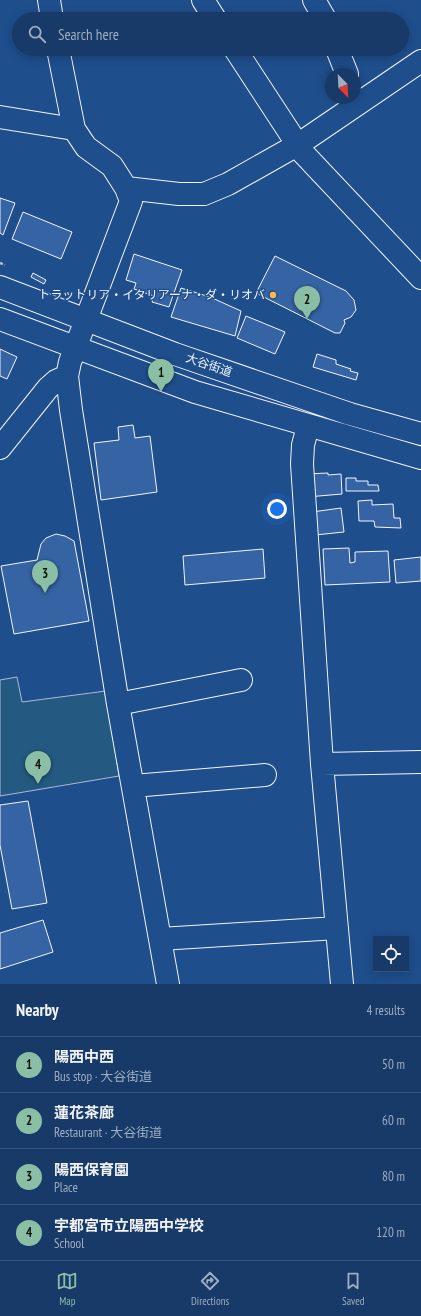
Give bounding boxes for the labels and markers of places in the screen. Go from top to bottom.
pin: 2 [294,286,320,319]
place label: トラットリア・イタリアーナ・ダ・リオバ [38,287,265,302]
marker: トラットリア・イタリアーナ・ダ・リオバ [268,290,278,300]
pin: 1 [148,359,174,392]
pin: 3 [32,560,58,593]
pin: 4 [25,751,51,784]

